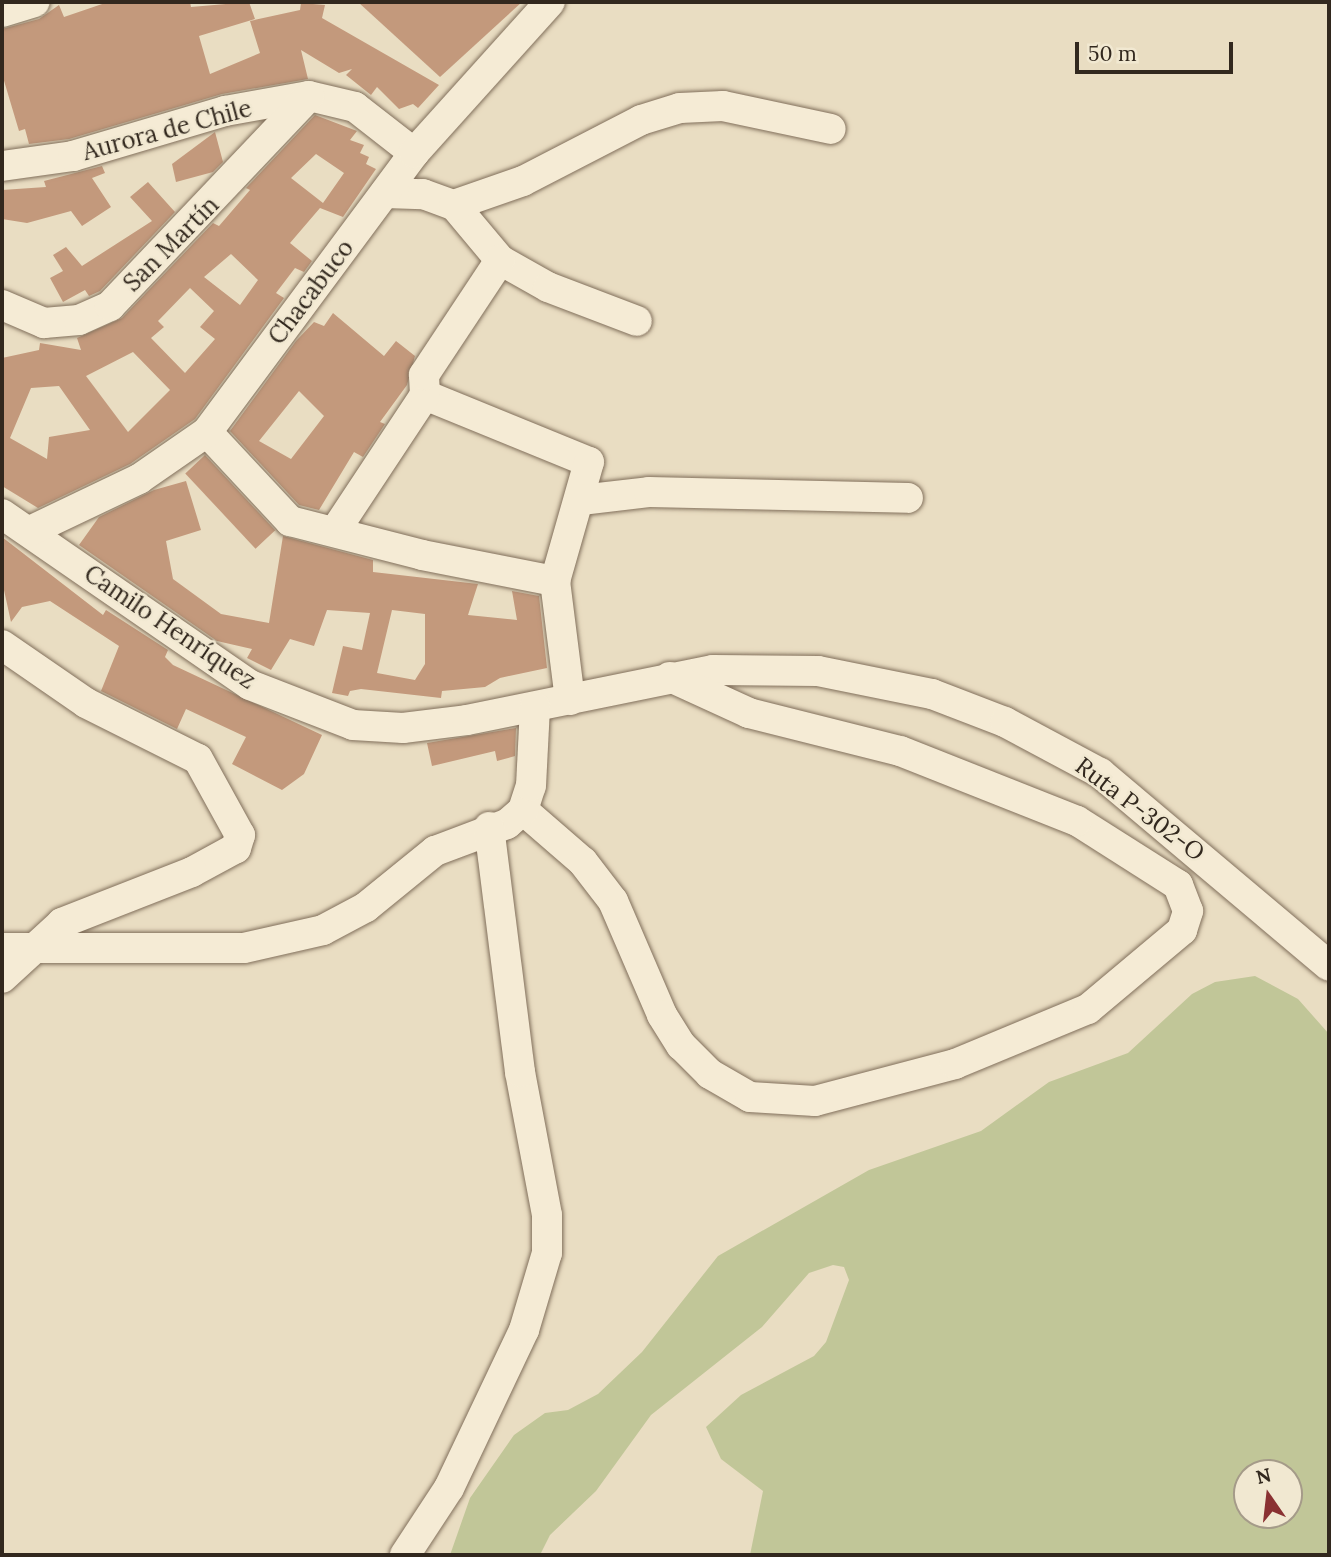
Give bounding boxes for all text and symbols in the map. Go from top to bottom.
scale bar [1079,28,1236,72]
text: 50 m [1088,40,1137,67]
street label: Aurora de Chile [79,94,255,166]
street label: San Martín [118,191,224,297]
street label: Chacabuco [262,234,360,350]
street label: Camilo Henríquez [79,559,261,695]
street label: Ruta P-302-O [1070,751,1210,867]
north arrow [1233,1459,1303,1529]
text: N [1253,1462,1273,1489]

